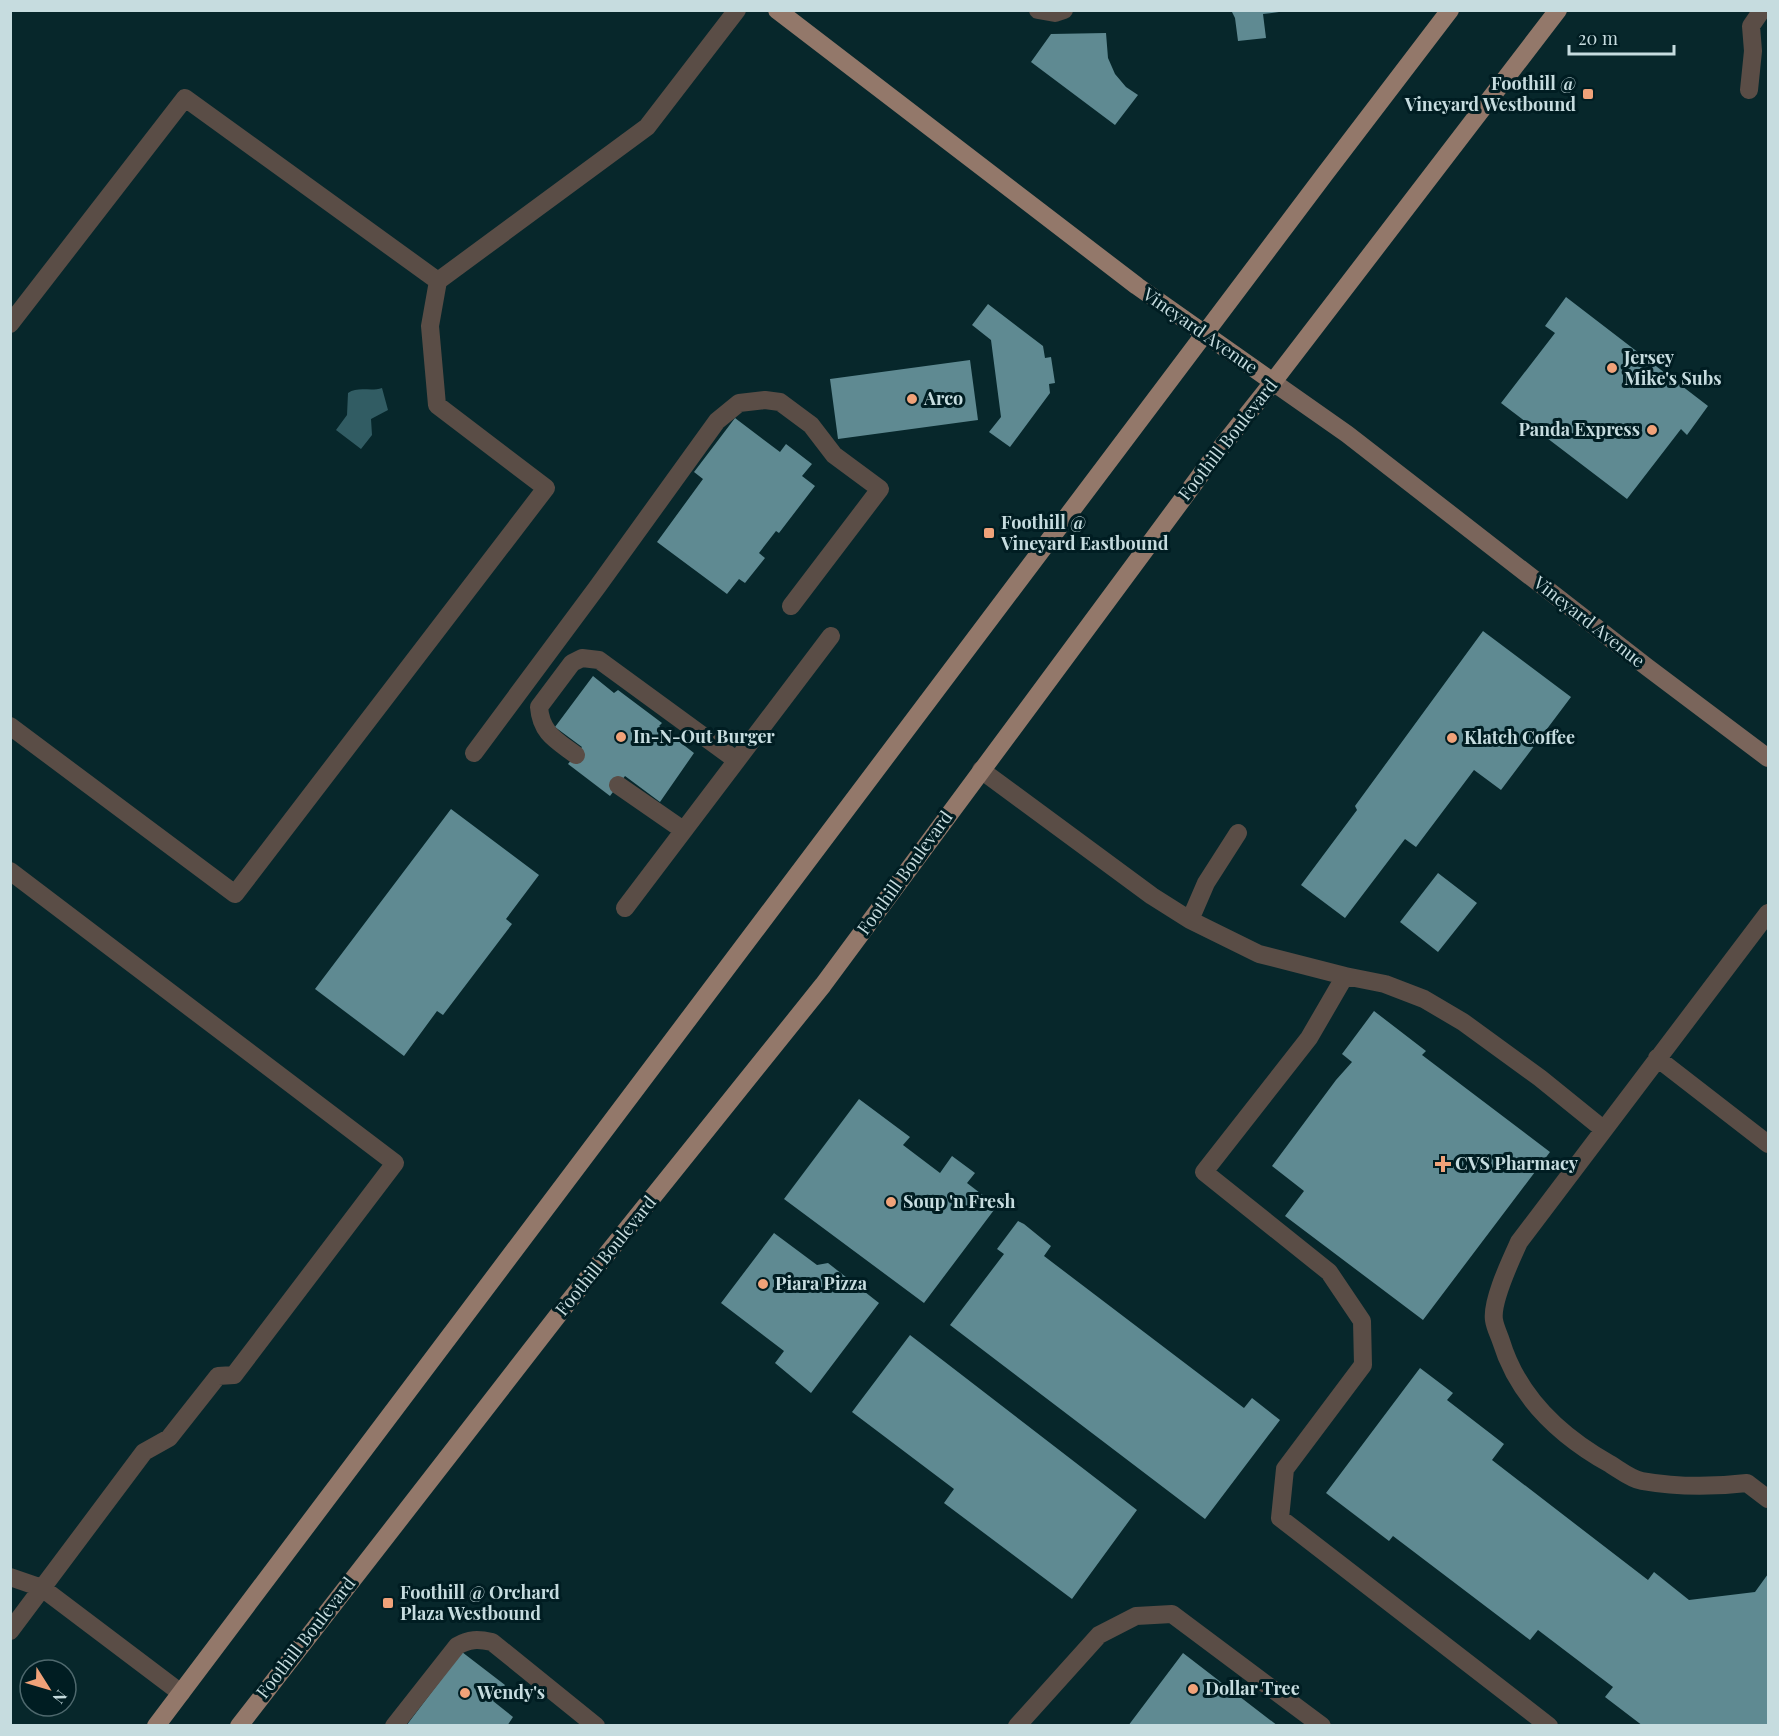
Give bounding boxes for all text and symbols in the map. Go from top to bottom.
scale bar [1569,18,1674,56]
text: 20 m [1578,26,1618,50]
place label: Foothill @ Vineyard Westbound [1404,71,1576,116]
marker: Foothill @ Vineyard Westbound [1581,87,1595,101]
street label: Vineyard Avenue [1138,281,1263,379]
place label: Jersey Mike's Subs [1623,345,1722,390]
marker: Jersey Mike's Subs [1605,361,1619,375]
street label: Foothill Boulevard [1172,373,1283,505]
place label: Arco [923,386,963,410]
marker: Arco [905,392,919,406]
place label: Panda Express [1518,417,1640,441]
marker: Panda Express [1645,423,1659,437]
place label: Foothill @ Vineyard Eastbound [1000,510,1169,555]
marker: Foothill @ Vineyard Eastbound [982,526,996,540]
street label: Vineyard Avenue [1528,570,1650,672]
place label: In-N-Out Burger [633,724,775,748]
place label: Klatch Coffee [1464,725,1575,749]
marker: In-N-Out Burger [614,730,628,744]
marker: Klatch Coffee [1445,731,1459,745]
street label: Foothill Boulevard [851,805,958,939]
place label: CVS Pharmacy [1455,1151,1579,1175]
marker: CVS Pharmacy [1436,1157,1450,1171]
place label: Soup 'n Fresh [903,1189,1015,1213]
street label: Foothill Boulevard [549,1190,661,1320]
marker: Soup 'n Fresh [884,1195,898,1209]
place label: Piara Pizza [775,1271,868,1295]
marker: Piara Pizza [756,1277,770,1291]
street label: Foothill Boulevard [250,1571,361,1703]
place label: Foothill @ Orchard Plaza Westbound [400,1580,560,1625]
marker: Foothill @ Orchard Plaza Westbound [381,1596,395,1610]
north arrow [18,1658,78,1718]
place label: Dollar Tree [1205,1676,1300,1700]
place label: Wendy's [476,1680,545,1704]
marker: Dollar Tree [1186,1682,1200,1696]
text: N [48,1686,72,1709]
marker: Wendy's [458,1686,472,1700]

